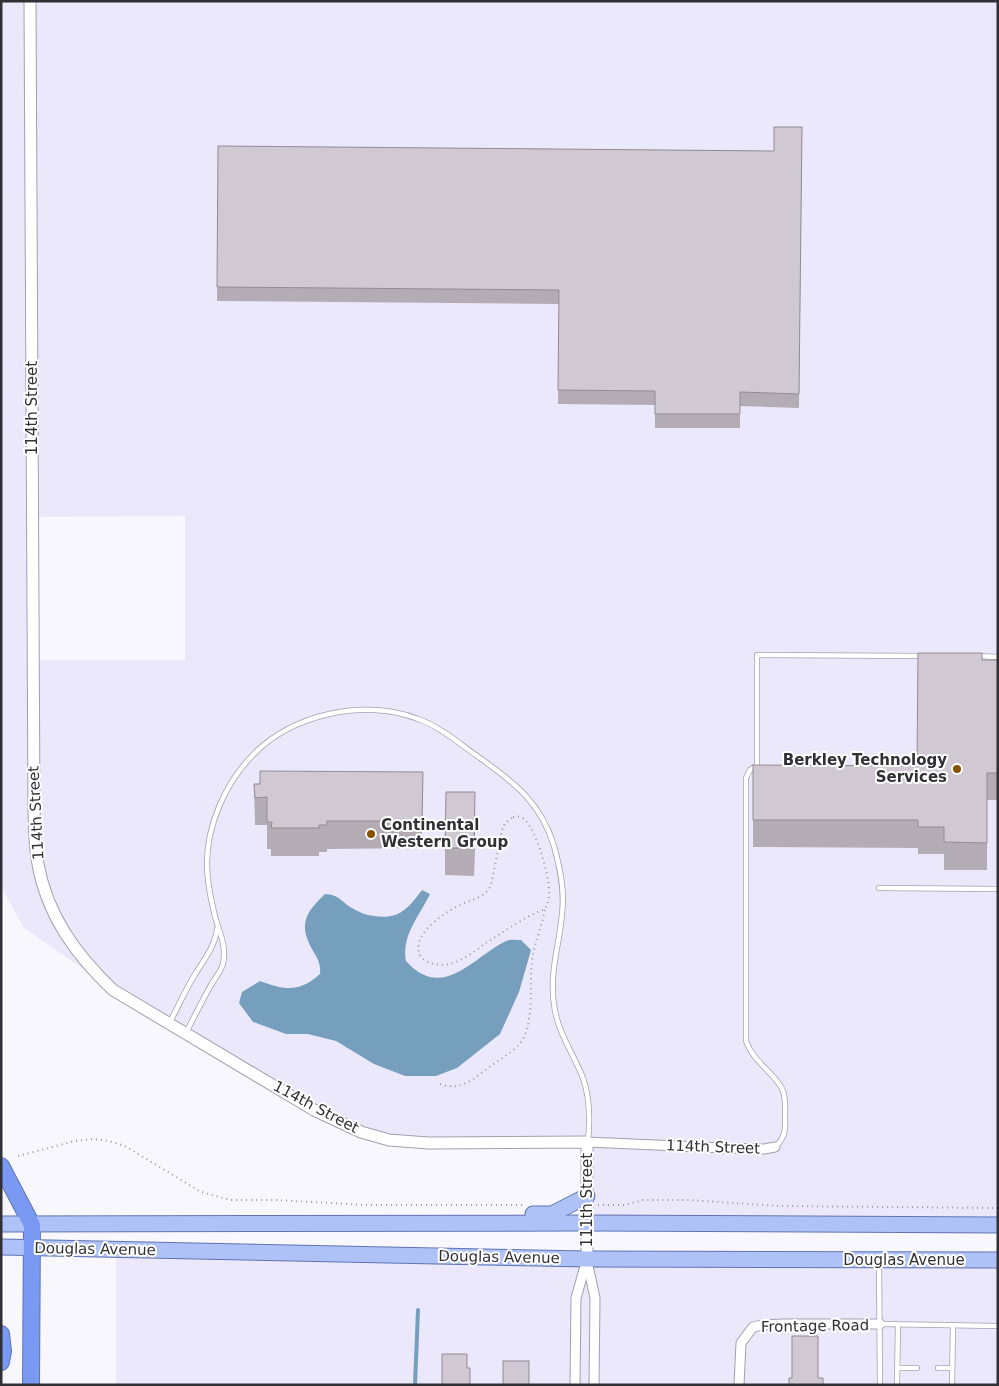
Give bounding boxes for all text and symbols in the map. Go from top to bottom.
street label: 114th Street [23,361,41,455]
place label: Berkley Technology Services [783,751,947,786]
marker: Berkley Technology Services [951,763,963,775]
street label: 114th Street [25,765,47,861]
place label: Continental Western Group [381,816,508,851]
marker: Continental Western Group [365,828,377,840]
street label: 114th Street [270,1077,362,1137]
street label: 114th Street [666,1136,761,1158]
street label: 111th Street [578,1153,596,1247]
street label: Douglas Avenue [34,1239,156,1259]
street label: Douglas Avenue [438,1247,560,1267]
street label: Douglas Avenue [843,1251,965,1269]
street label: Frontage Road [761,1316,869,1336]

